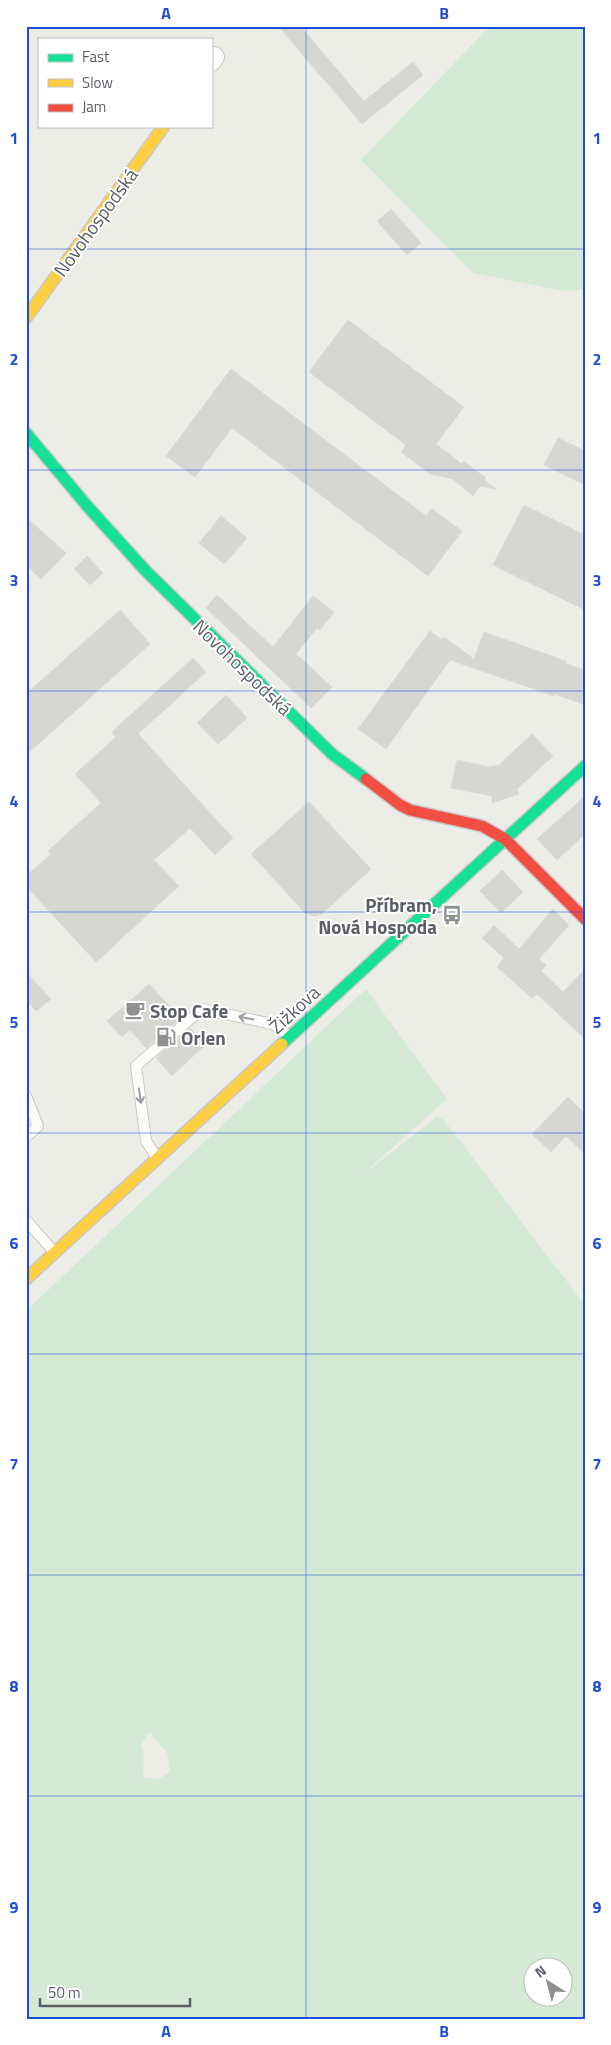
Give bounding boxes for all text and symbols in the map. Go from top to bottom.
text: A [161,1,171,25]
text: B [439,1,449,25]
legend [38,38,212,128]
text: Fast [82,45,110,68]
text: Slow [82,71,113,94]
text: Jam [82,95,106,118]
text: 1 [10,126,18,150]
text: 1 [593,126,601,150]
street label: Novohospodská [46,161,145,282]
text: 2 [10,347,18,371]
text: 2 [593,347,601,371]
text: 3 [10,568,18,592]
text: 3 [593,568,601,592]
street label: Novohospodská [187,612,300,722]
text: 4 [10,789,19,813]
text: 4 [593,789,602,813]
place label: Příbram, Nová Hospoda [318,890,437,941]
bus stop icon: Příbram, Nová Hospoda [441,904,463,926]
street label: Žižkova [262,978,326,1040]
place label: Stop Cafe [150,996,229,1025]
cafe icon: Stop Cafe [124,999,146,1021]
text: 5 [10,1010,19,1034]
text: 5 [593,1010,602,1034]
one-way arrow [239,1013,255,1022]
place label: Orlen [181,1023,226,1052]
fuel station icon: Orlen [155,1026,177,1048]
one-way arrow [135,1088,145,1104]
text: 6 [10,1231,19,1255]
text: 6 [593,1231,602,1255]
text: 7 [10,1452,18,1476]
text: 7 [593,1452,601,1476]
text: 8 [10,1674,19,1698]
text: 8 [593,1674,602,1698]
text: 9 [10,1895,19,1919]
text: 9 [593,1895,602,1919]
north arrow [524,1958,574,2008]
text: N [530,1960,550,1982]
scale bar [40,1975,190,2007]
text: 50 m [48,1981,81,2004]
text: A [161,2019,171,2043]
text: B [439,2019,449,2043]

